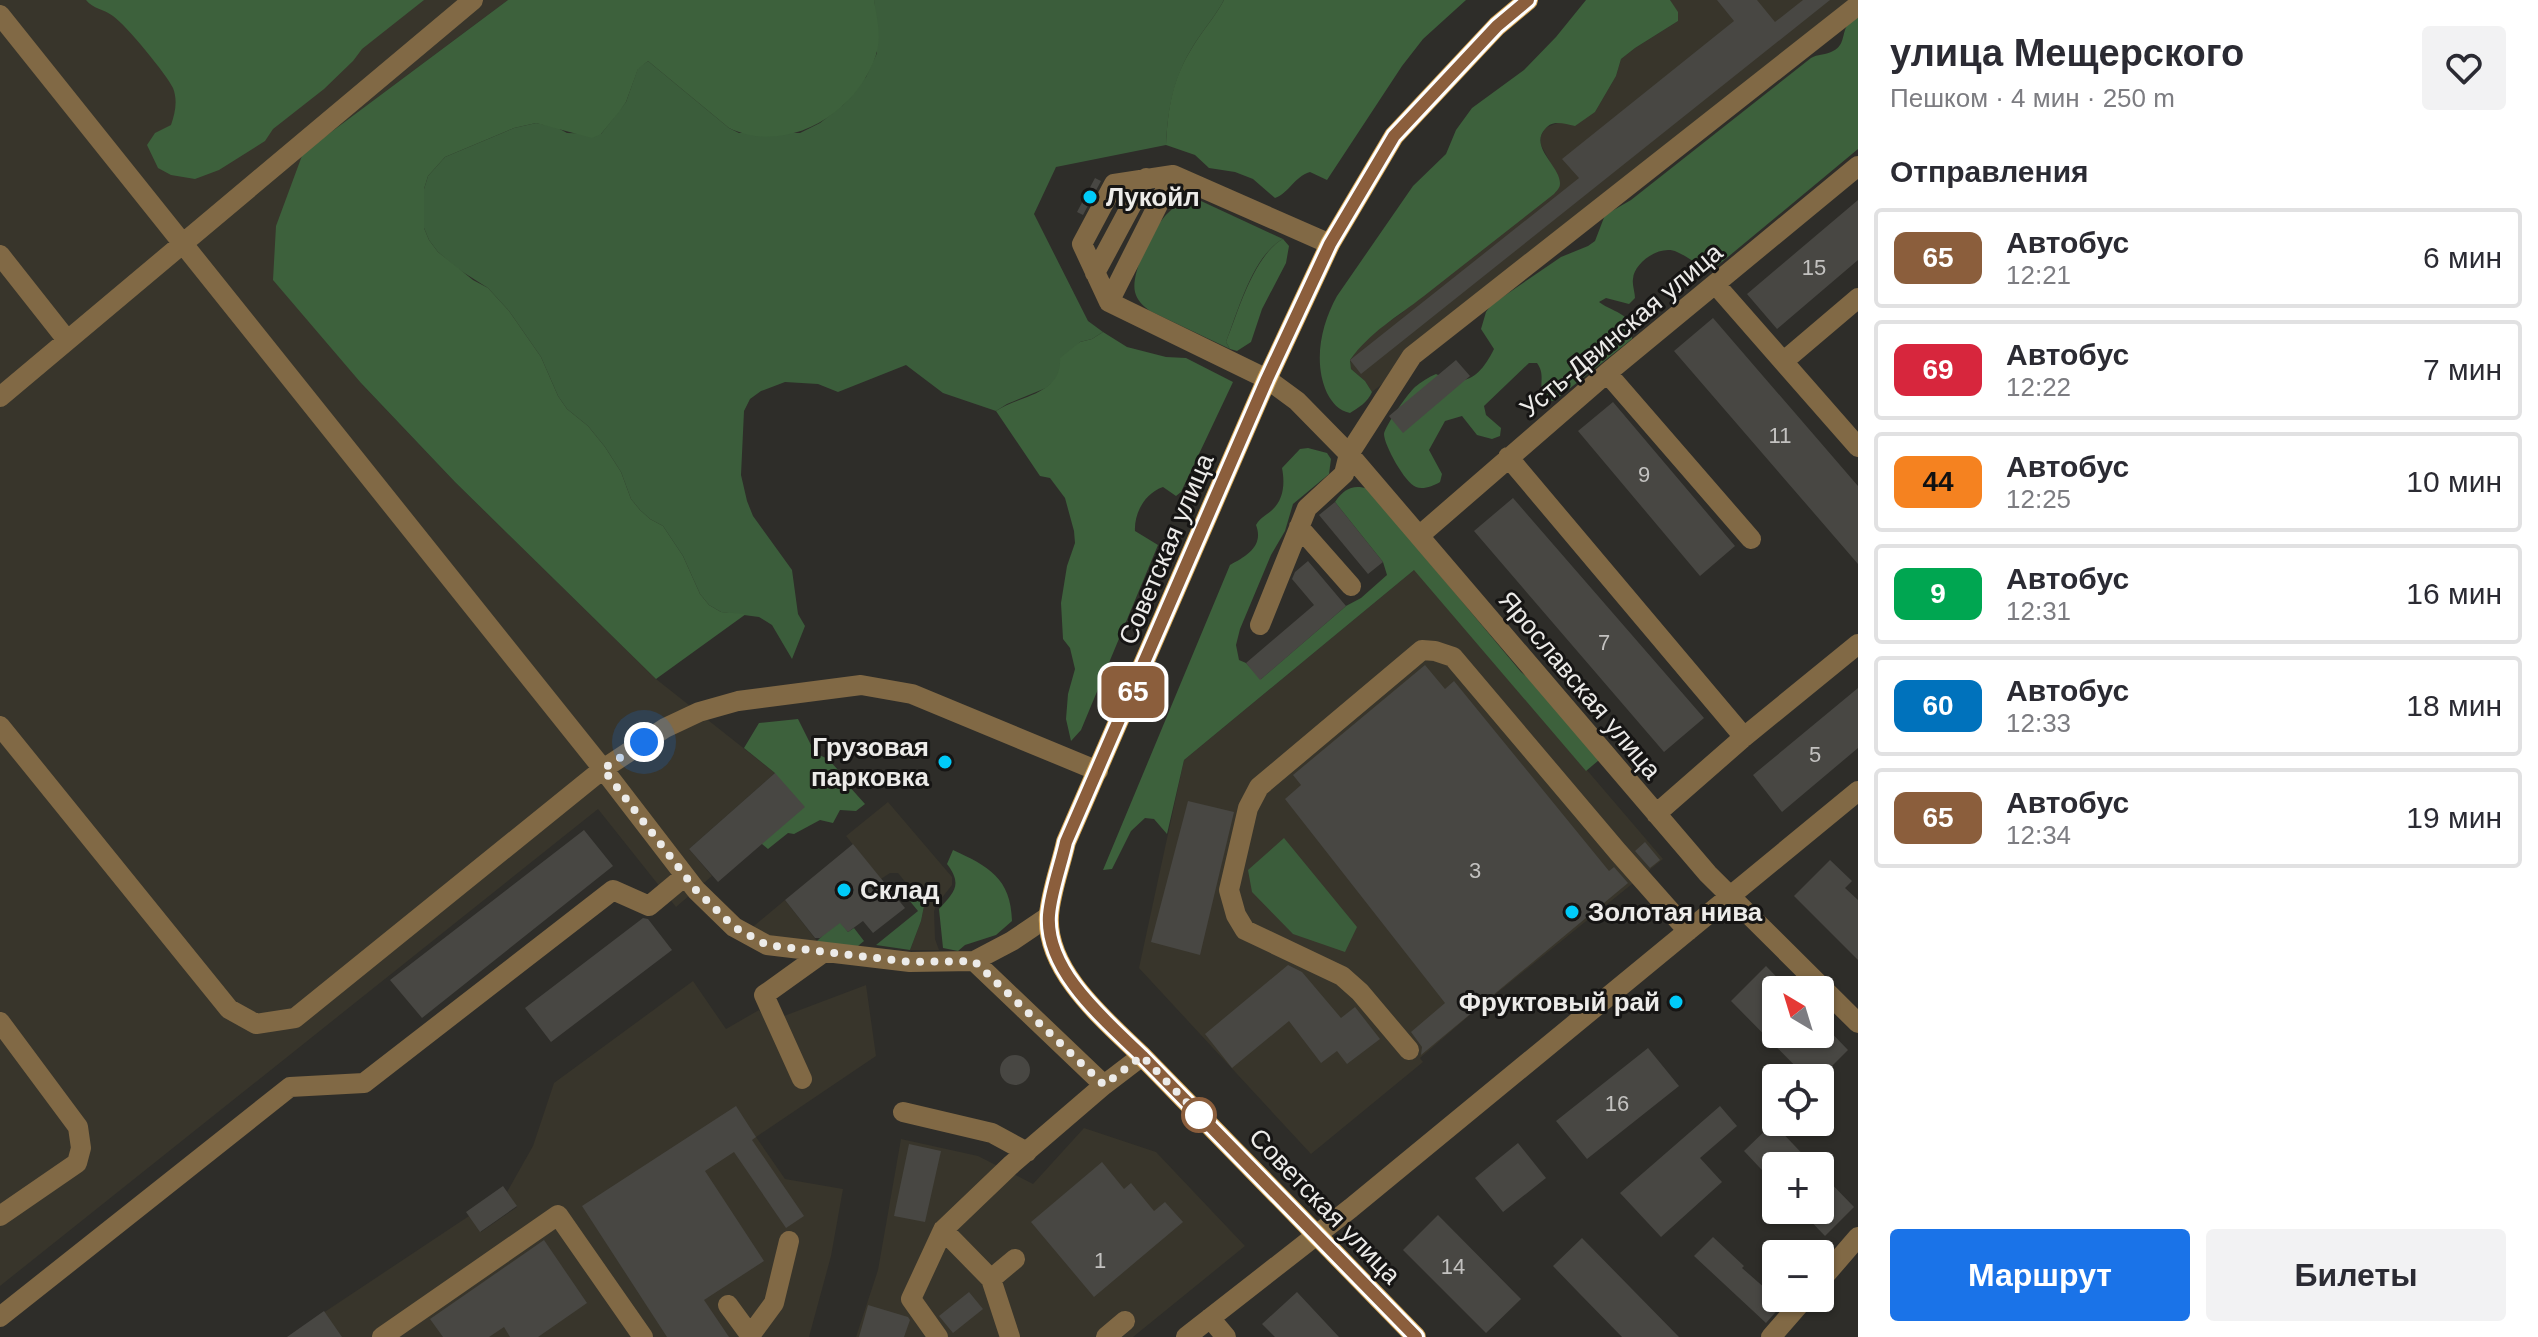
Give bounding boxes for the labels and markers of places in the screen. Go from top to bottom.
place label: Лукойл [1106,182,1200,212]
marker: Лукойл [1081,188,1099,206]
place label: Грузовая парковка [811,732,930,792]
marker: Грузовая парковка [936,753,954,771]
place label: Склад [860,875,940,905]
marker: Склад [835,881,853,899]
place label: Золотая нива [1588,897,1763,927]
marker: Золотая нива [1563,903,1581,921]
place label: Фруктовый рай [1459,987,1660,1017]
marker: Фруктовый рай [1667,993,1685,1011]
unlabelled marker [1182,1098,1216,1132]

